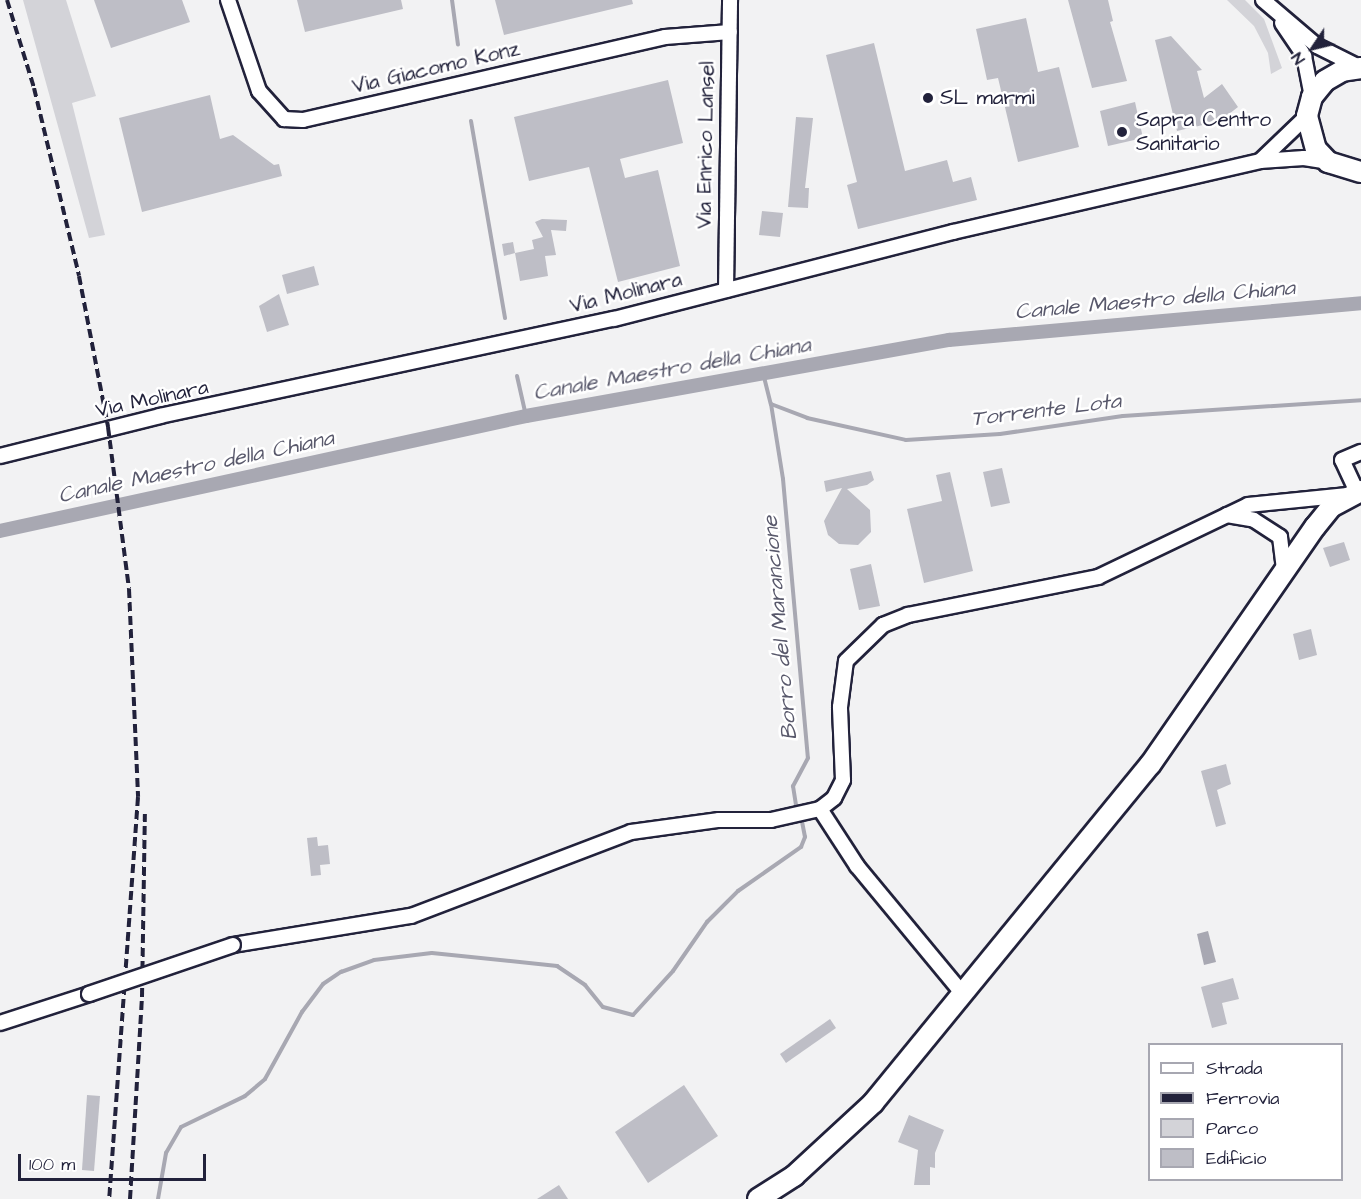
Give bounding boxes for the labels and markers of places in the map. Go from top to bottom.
place label: SL marmi [940,85,1035,111]
marker: SL marmi [921,91,935,105]
place label: Sapra Centro Sanitario [1136,107,1271,157]
marker: Sapra Centro Sanitario [1113,123,1131,141]

